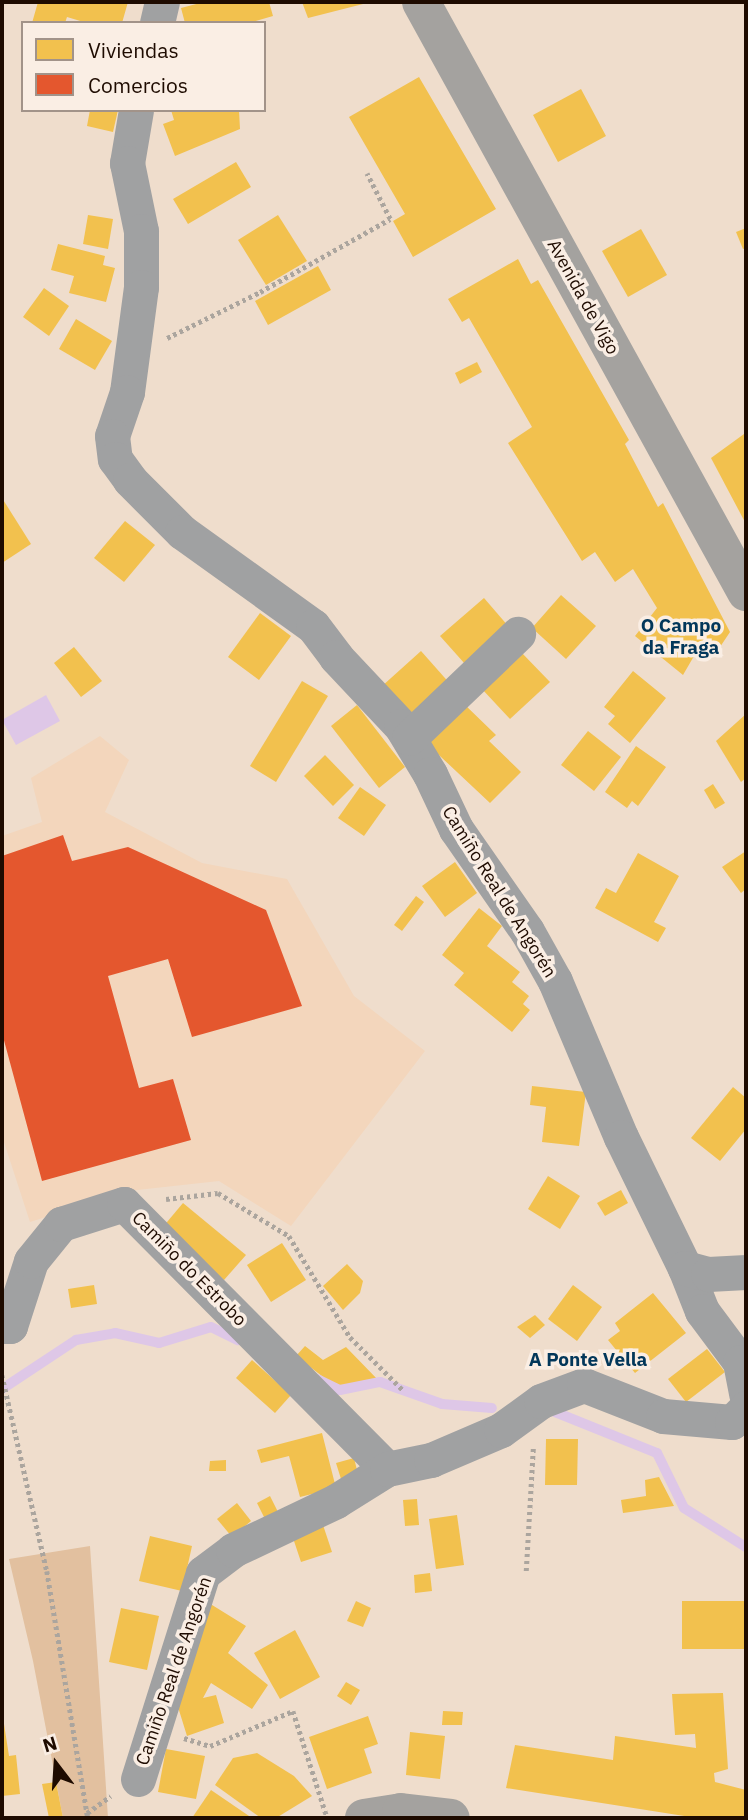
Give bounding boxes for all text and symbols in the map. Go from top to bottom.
legend [21,21,266,112]
text: Viviendas [88,36,179,64]
text: Comercios [88,71,188,99]
street label: Avenida de Vigo [542,236,624,358]
district label: O Campo da Fraga [641,615,721,659]
street label: Camiño Real de Angorén [437,802,561,982]
street label: Camiño do Estrobo [127,1207,251,1331]
district label: A Ponte Vella [529,1349,647,1371]
street label: Camiño Real de Angorén [132,1574,216,1768]
north arrow [21,1729,91,1799]
text: N [40,1730,60,1757]

